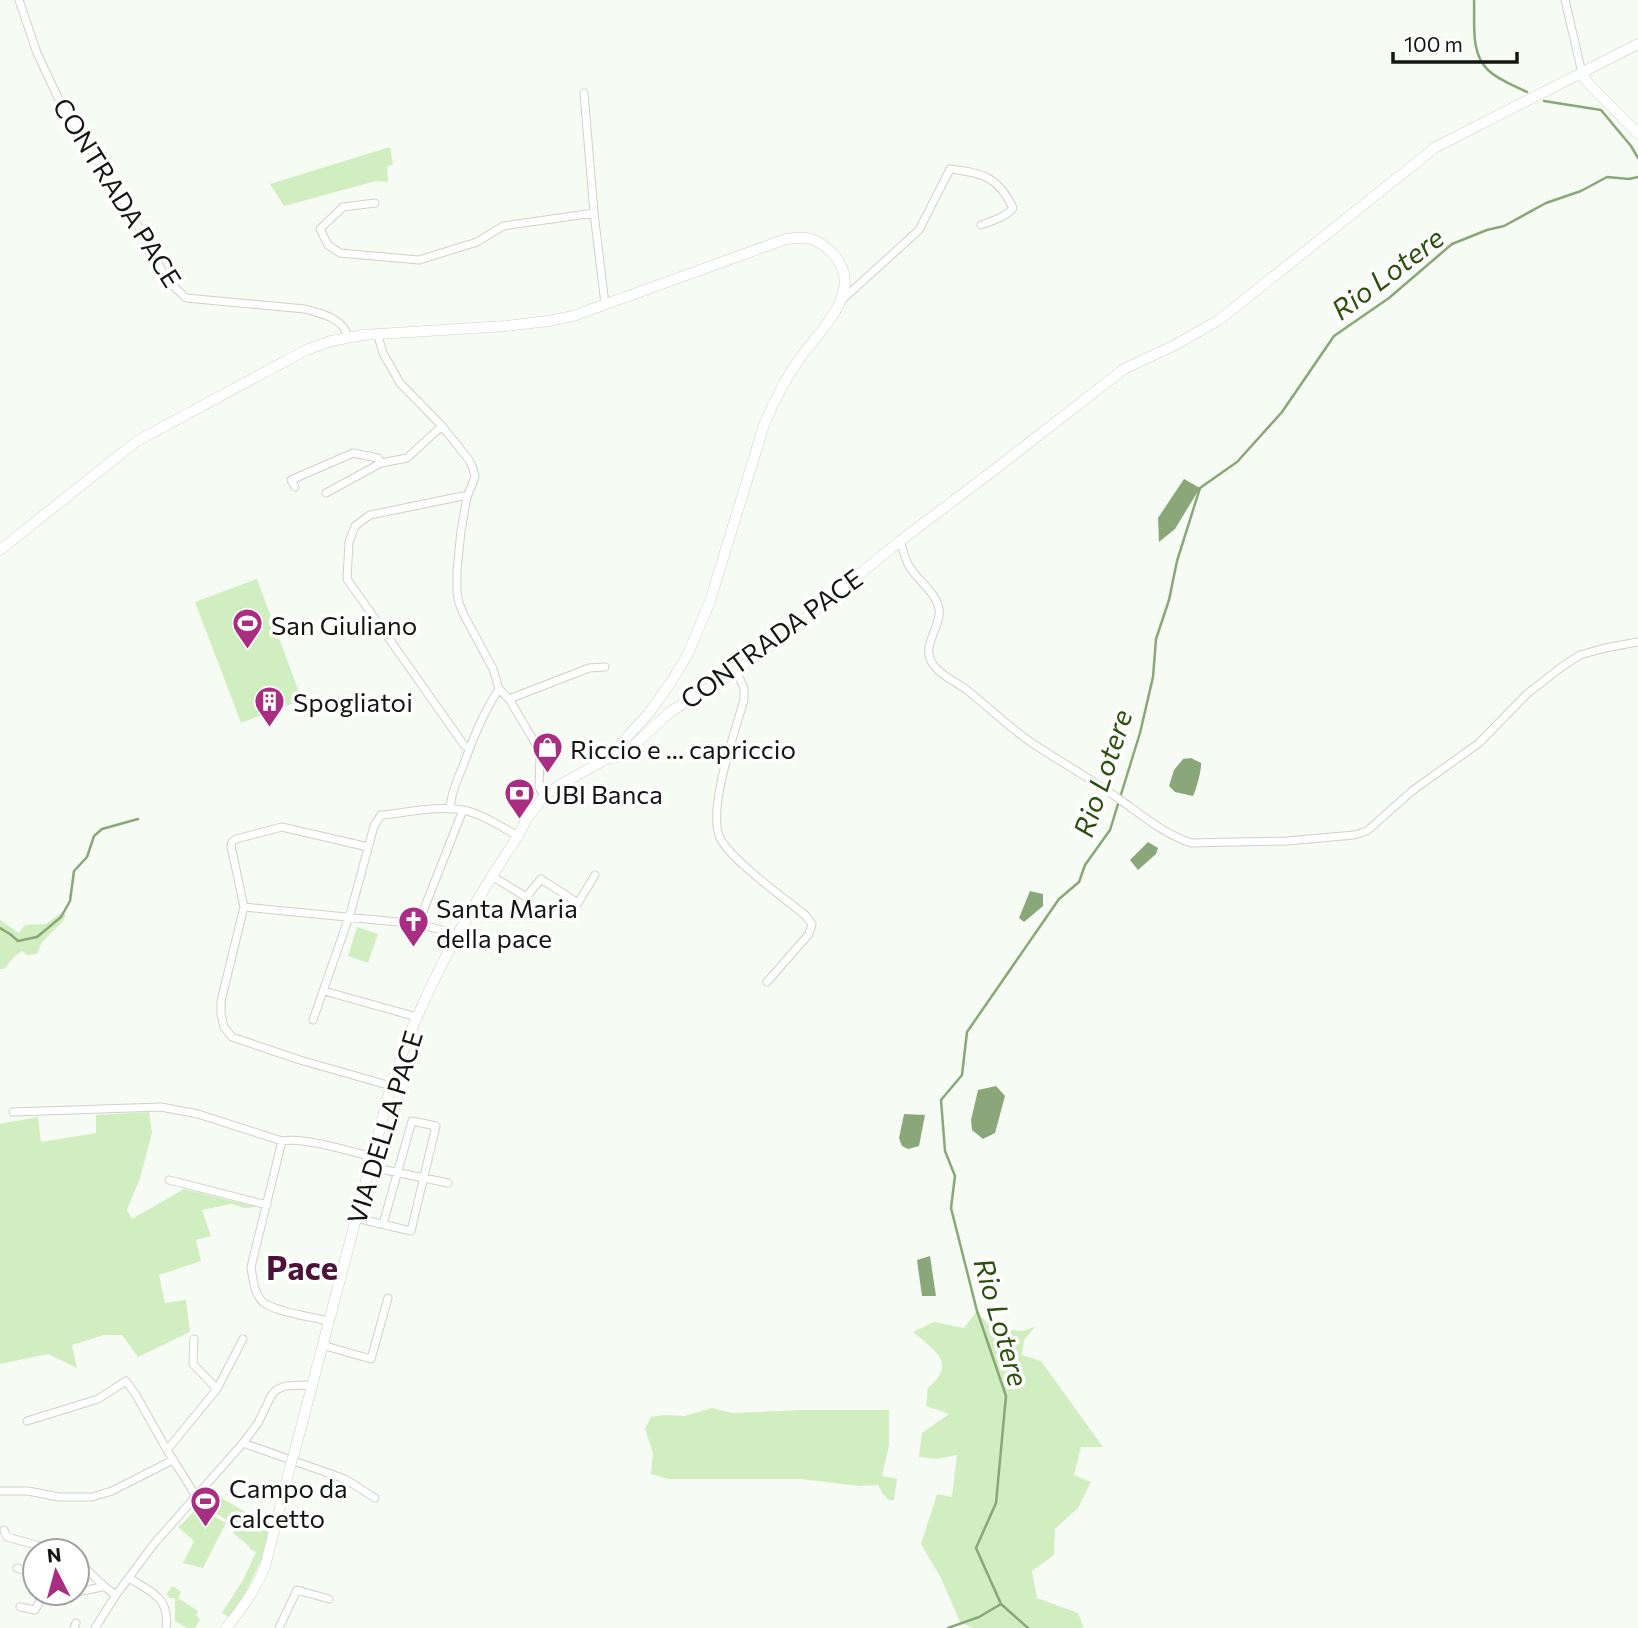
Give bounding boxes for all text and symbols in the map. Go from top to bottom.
scale bar [1393,21,1517,65]
text: 100 m [1404,31,1463,56]
street label: CONTRADA PACE [47,92,189,292]
water label: Rio Lotere [1324,220,1450,326]
street label: CONTRADA PACE [674,562,868,714]
sports icon: San Giuliano [231,607,265,651]
place label: San Giuliano [271,609,417,640]
building icon: Spogliatoi [253,684,287,728]
place label: Spogliatoi [293,686,413,717]
water label: Rio Lotere [1065,705,1139,841]
shop icon: Riccio e ... capriccio [530,731,564,775]
place label: Riccio e ... capriccio [570,733,796,764]
bank icon: UBI Banca [503,776,537,820]
place label: UBI Banca [543,778,663,809]
place label: Santa Maria della pace [436,892,578,953]
church icon: Santa Maria della pace [396,905,430,949]
street label: VIA DELLA PACE [340,1027,428,1227]
district label: Pace [266,1246,338,1287]
water label: Rio Lotere [967,1254,1037,1390]
place label: Campo da calcetto [229,1472,348,1533]
sports icon: Campo da calcetto [189,1485,223,1529]
north arrow [21,1537,91,1607]
text: N [46,1542,62,1567]

